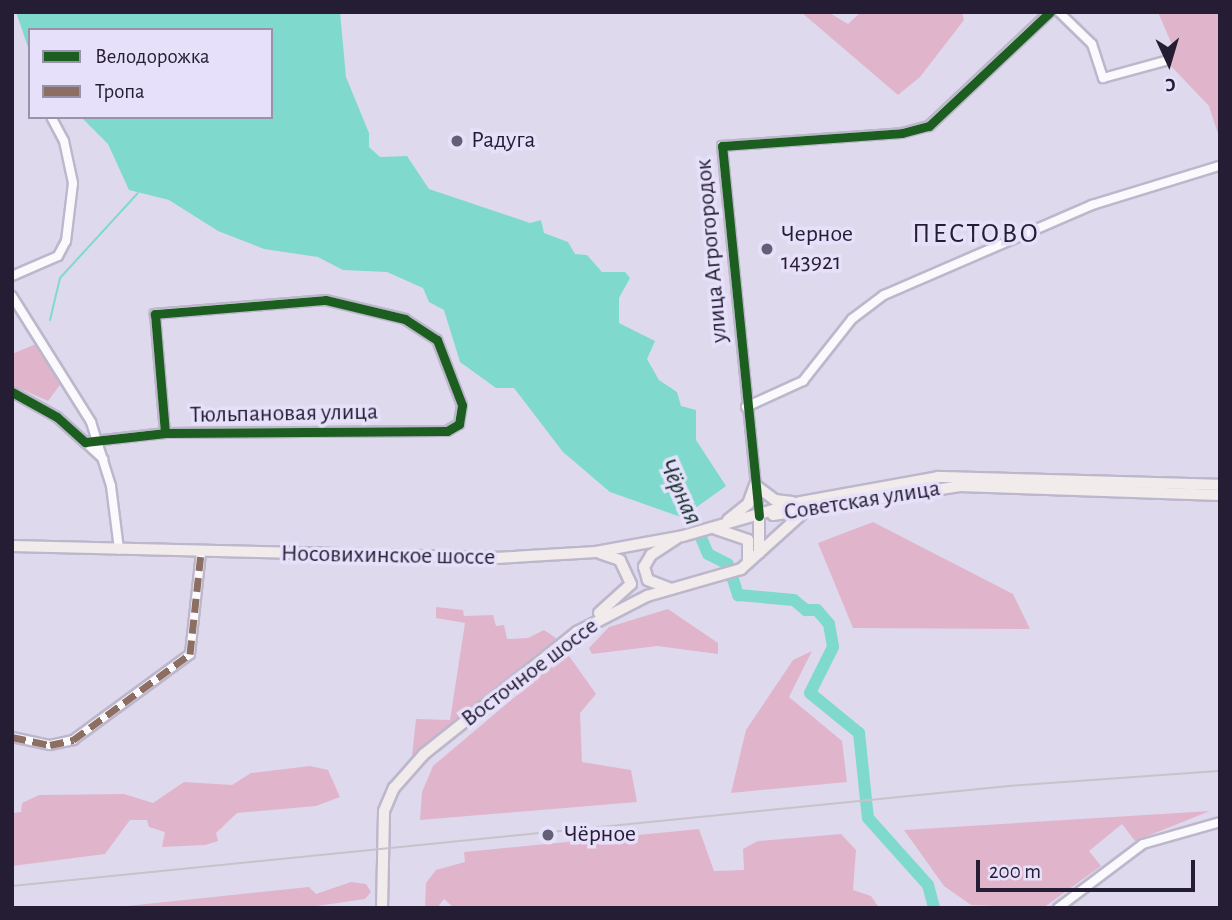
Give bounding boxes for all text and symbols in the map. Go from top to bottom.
legend [28,28,273,119]
north arrow [1134,28,1204,98]
text: Велодорожка [95,46,210,67]
text: С [1165,75,1176,94]
text: Тропа [95,81,145,102]
place label: Радуга [471,127,535,155]
marker: Радуга [449,133,465,149]
street label: улица Агрогородок [690,158,734,344]
district label: ПЕСТОВО [913,217,1039,251]
place label: Черное 143921 [781,221,853,277]
marker: Черное 143921 [759,241,775,257]
street label: Тюльпановая улица [190,398,378,430]
water label: Чёрная [652,454,708,530]
street label: Советская улица [782,474,942,528]
street label: Носовихинское шоссе [281,540,495,572]
street label: Восточное шоссе [456,612,604,734]
place label: Чёрное [564,821,636,849]
marker: Чёрное [538,825,558,845]
scale bar [980,846,1199,890]
text: 200 m [989,861,1041,882]

